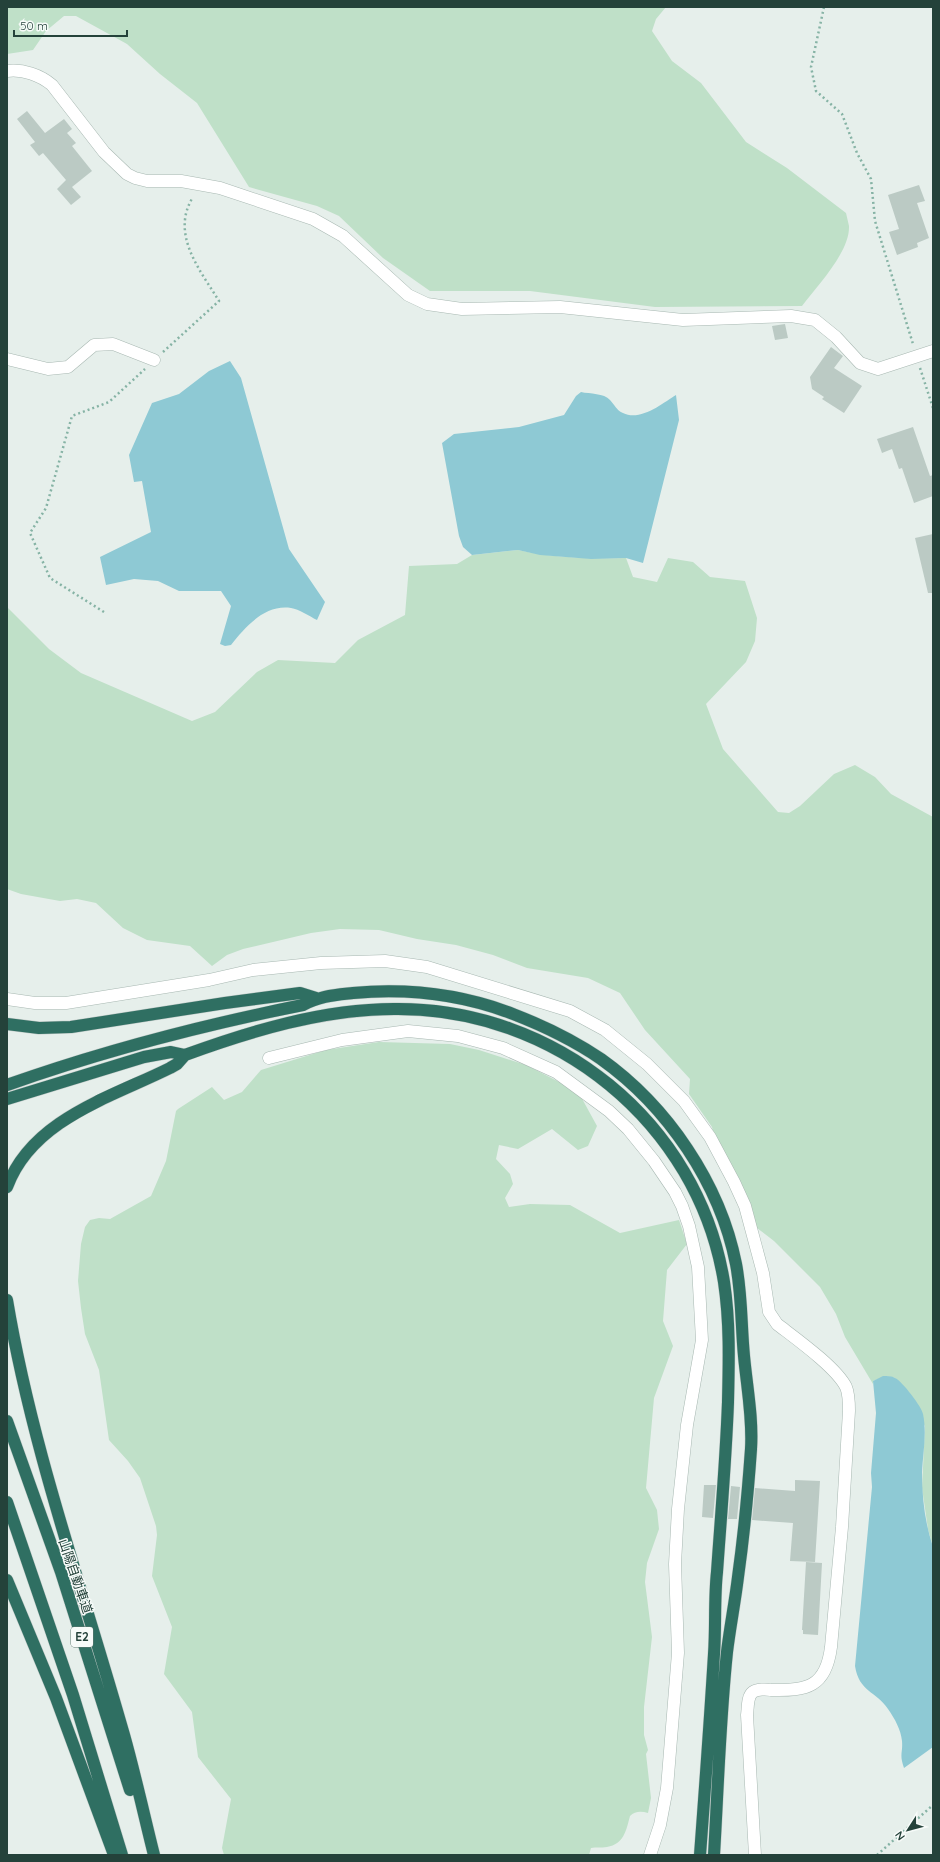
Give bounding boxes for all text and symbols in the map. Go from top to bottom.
scale bar [14,12,127,38]
text: 50 m [20,18,48,33]
street label: 山陽自動車道 [56,1537,96,1615]
road number: E2 [71,1627,93,1647]
north arrow [888,1810,928,1850]
text: N [892,1828,908,1843]

